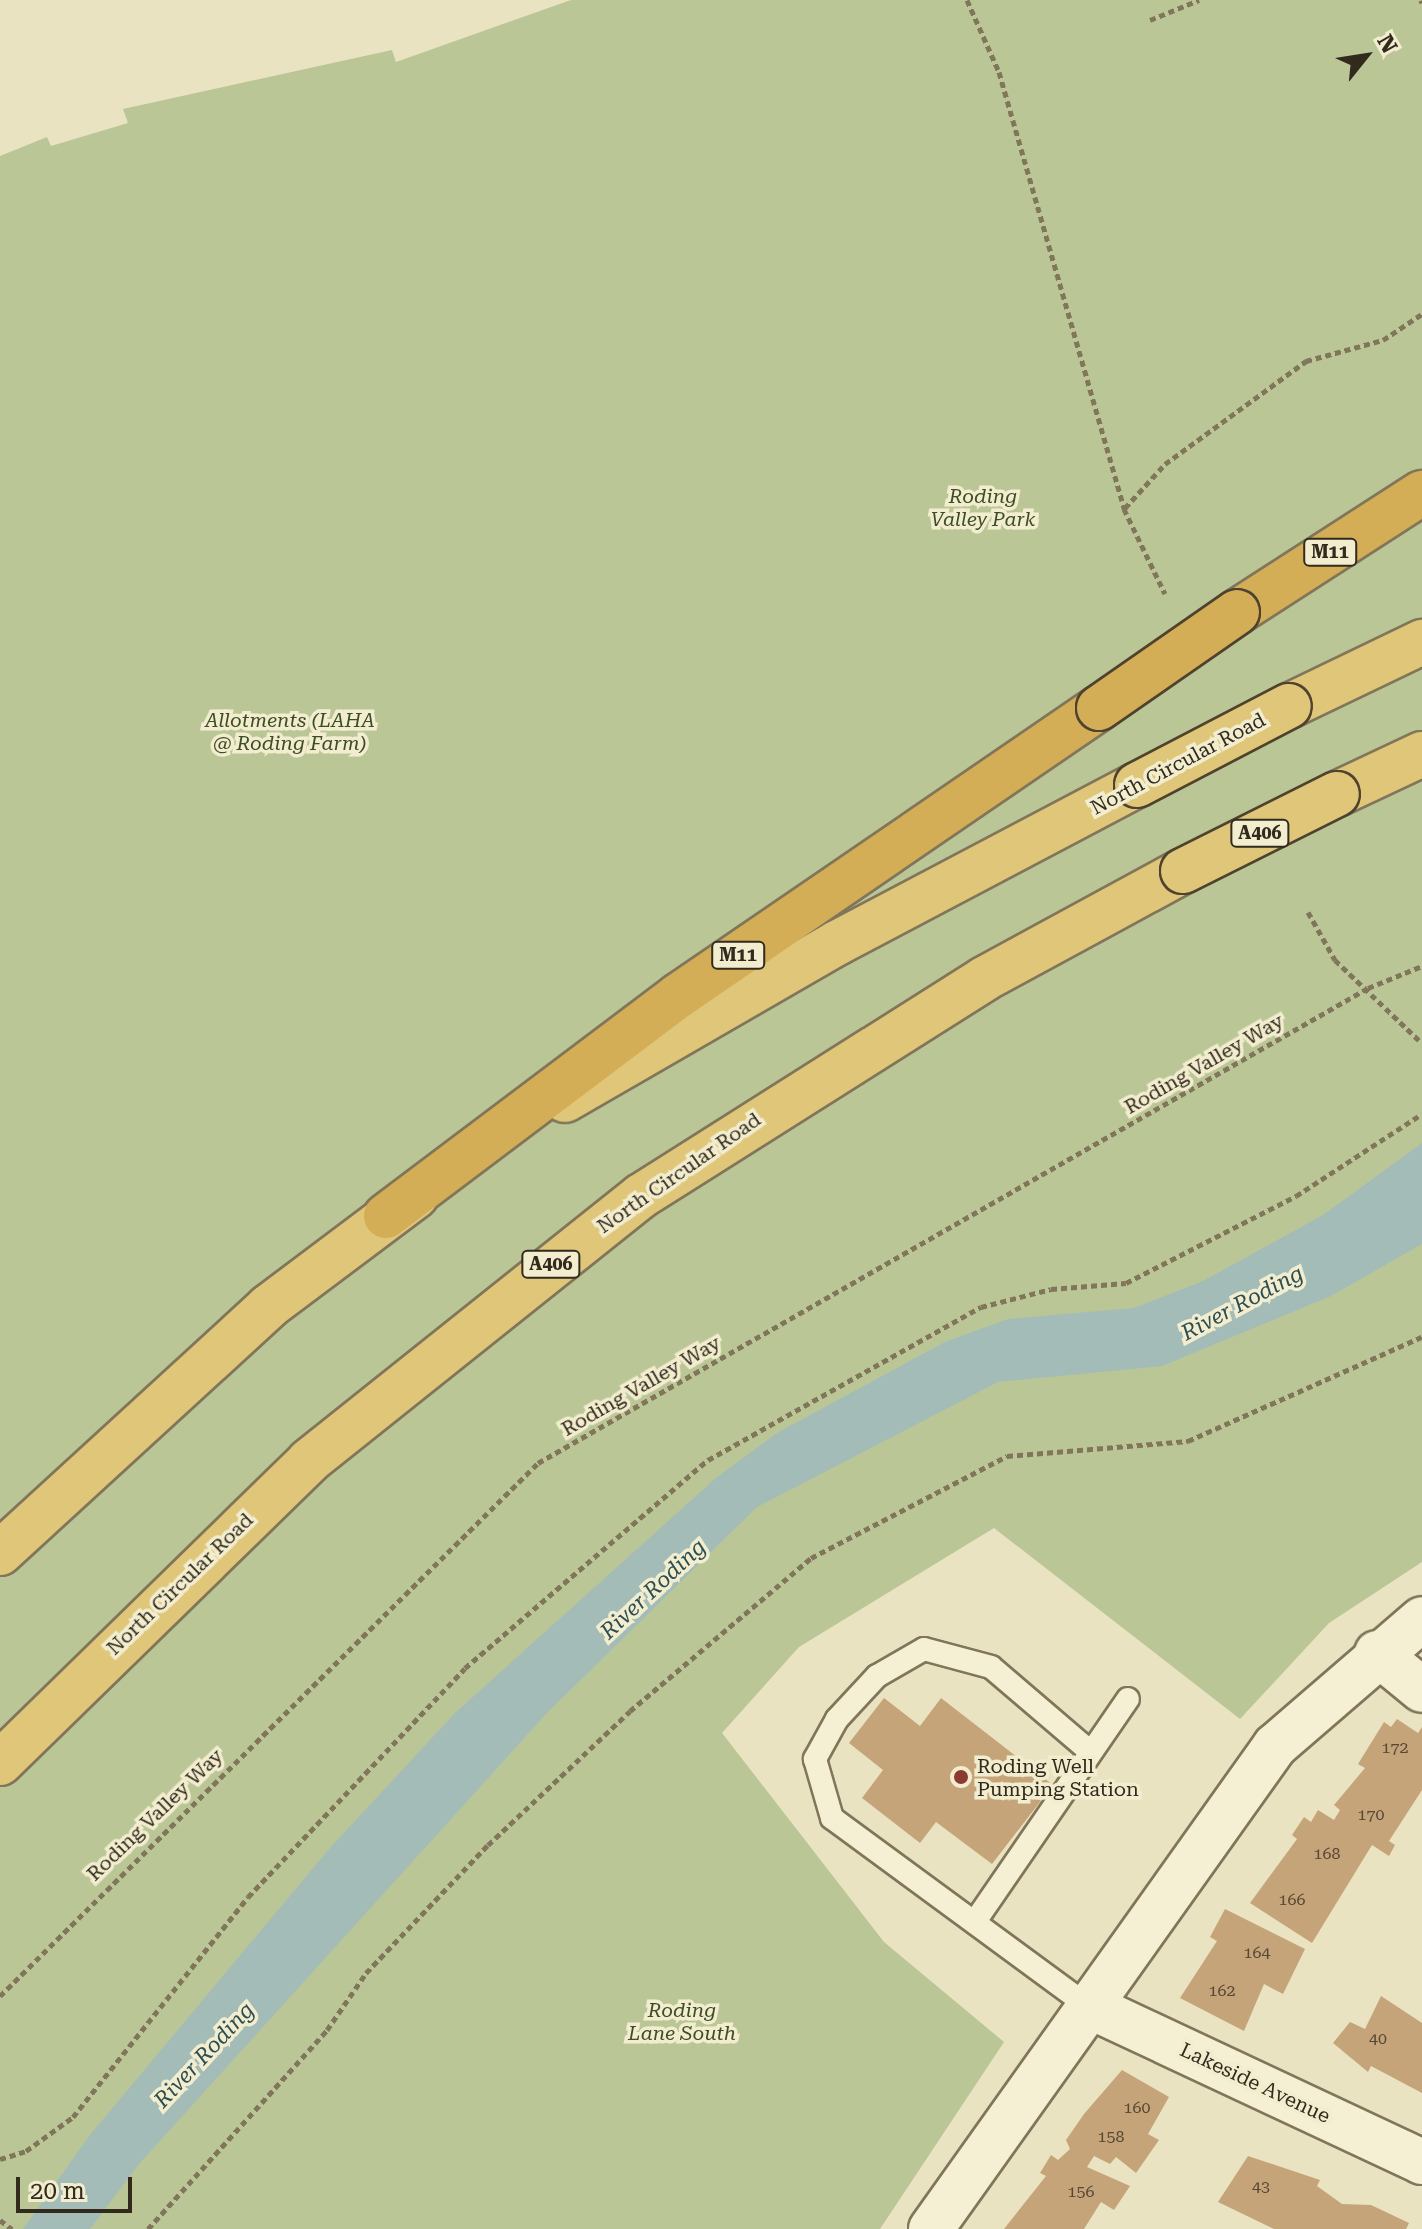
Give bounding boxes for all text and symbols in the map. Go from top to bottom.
north arrow [1326,16,1406,96]
text: N [1372,30,1402,57]
park label: Roding Valley Park [931,484,1035,531]
road number: M11 [1302,538,1358,566]
park label: Allotments (LAHA @ Roding Farm) [205,708,375,755]
street label: North Circular Road [1087,708,1269,820]
road number: A406 [1230,819,1290,847]
road number: M11 [710,941,766,969]
street label: Roding Valley Way [1120,1009,1288,1119]
street label: North Circular Road [593,1108,765,1238]
road number: A406 [521,1250,581,1278]
water label: River Roding [1177,1260,1307,1346]
street label: Roding Valley Way [557,1331,725,1441]
street label: North Circular Road [102,1508,258,1660]
water label: River Roding [595,1534,711,1644]
house number: 172 [1382,1738,1408,1758]
street label: Roding Valley Way [82,1744,228,1886]
place label: Roding Well Pumping Station [977,1754,1139,1801]
marker: Roding Well Pumping Station [952,1768,970,1786]
house number: 170 [1358,1805,1384,1825]
house number: 168 [1314,1844,1340,1864]
house number: 166 [1279,1890,1305,1910]
house number: 164 [1244,1943,1270,1963]
house number: 162 [1209,1981,1235,2001]
water label: River Roding [149,1997,259,2113]
park label: Roding Lane South [628,1999,736,2046]
house number: 40 [1369,2029,1387,2049]
street label: Lakeside Avenue [1176,2038,1334,2128]
house number: 160 [1124,2098,1150,2118]
house number: 158 [1098,2127,1124,2147]
scale bar [20,2161,136,2211]
text: 20 m [30,2177,85,2205]
house number: 43 [1252,2177,1270,2197]
house number: 156 [1068,2182,1094,2202]

